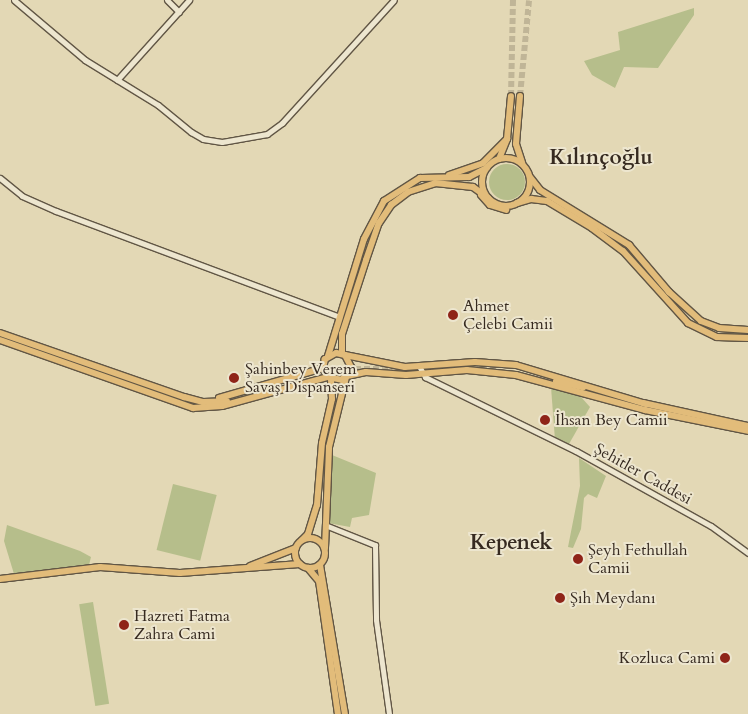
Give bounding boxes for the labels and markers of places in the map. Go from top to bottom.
place label: Ahmet Çelebi Camii [463,296,553,334]
marker: Ahmet Çelebi Camii [447,309,459,321]
place label: Şahinbey Verem Savaş Dispanseri [245,359,357,397]
marker: Şahinbey Verem Savaş Dispanseri [227,371,241,385]
place label: İhsan Bey Camii [555,410,667,430]
marker: İhsan Bey Camii [539,414,551,426]
place label: Şeyh Fethullah Camii [588,540,688,578]
marker: Şeyh Fethullah Camii [572,553,584,565]
place label: Şıh Meydanı [570,588,655,608]
marker: Şıh Meydanı [554,592,566,604]
place label: Hazreti Fatma Zahra Cami [134,606,230,644]
marker: Hazreti Fatma Zahra Cami [118,619,130,631]
place label: Kozluca Cami [619,648,715,668]
marker: Kozluca Cami [719,652,731,664]

